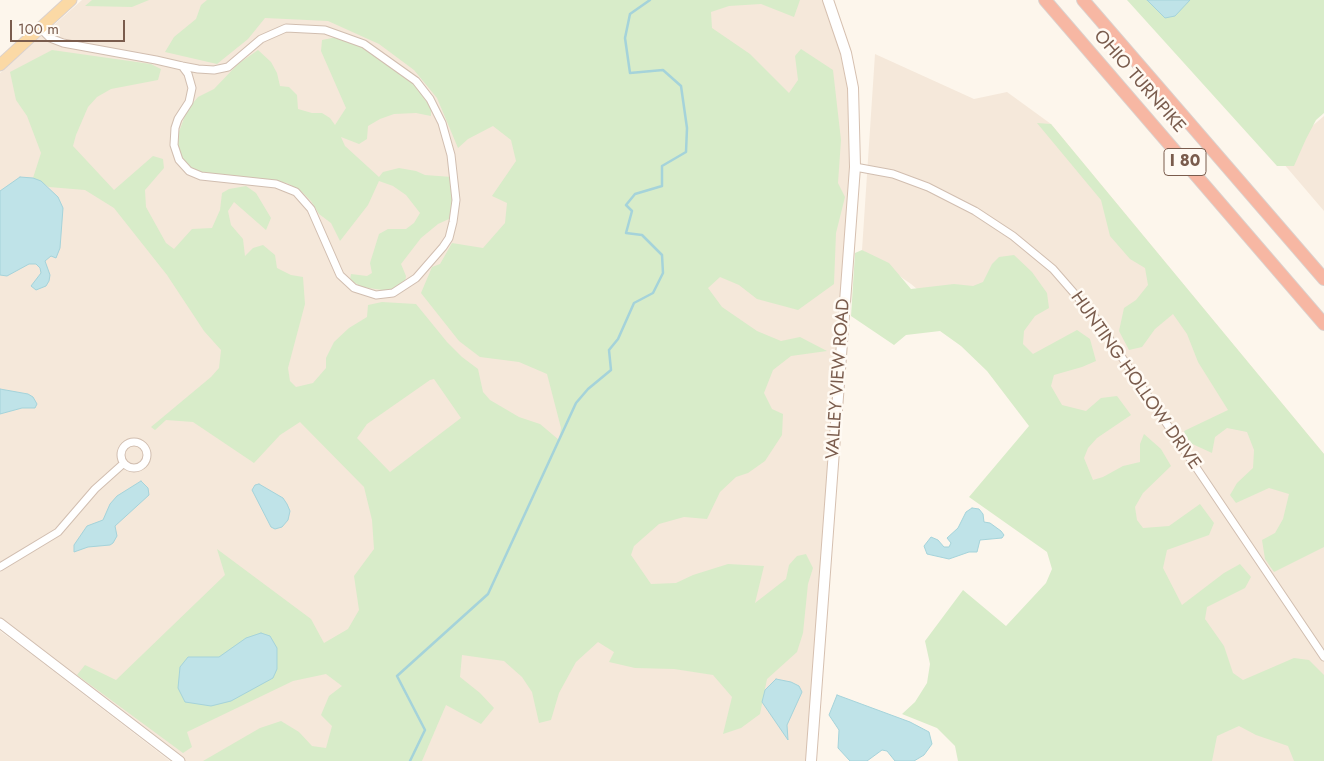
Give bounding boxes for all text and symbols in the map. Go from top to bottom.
scale bar [12,10,128,42]
text: 100 m [18,18,59,40]
street label: OHIO TURNPIKE [1088,26,1190,138]
road number: I 80 [1164,148,1206,176]
street label: HUNTING HOLLOW DRIVE [1065,288,1205,474]
street label: VALLEY VIEW ROAD [823,298,855,460]

